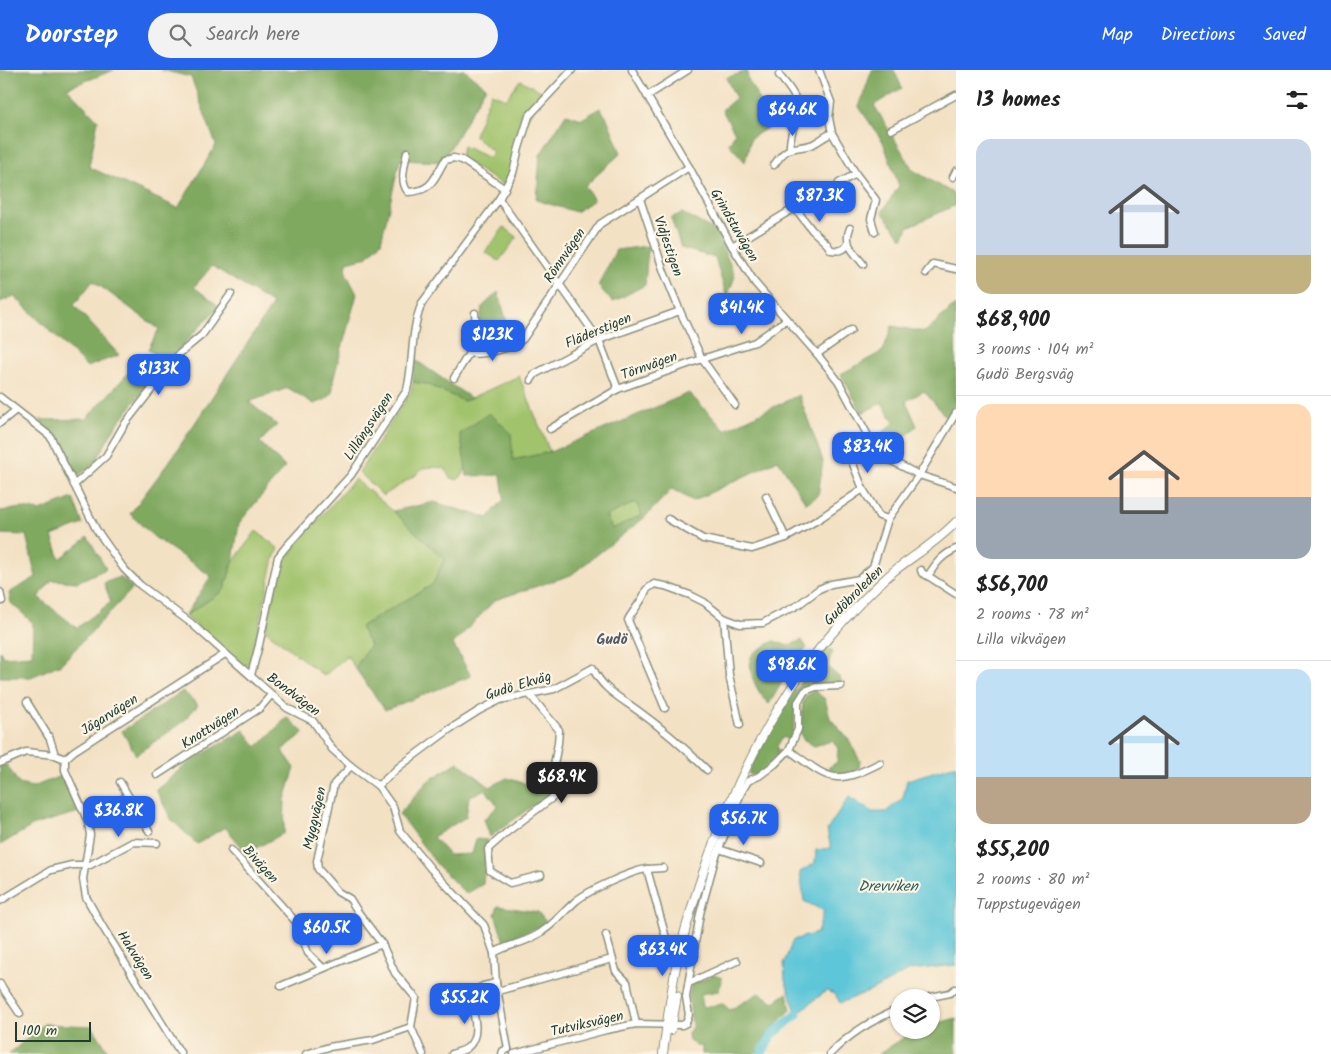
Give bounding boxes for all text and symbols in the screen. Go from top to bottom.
search box [148,13,498,58]
text: Doorstep [25,16,118,55]
text: Search here [206,20,300,50]
icon: search [166,21,194,49]
text: Map [1101,21,1133,50]
text: Directions [1161,21,1235,50]
text: Saved [1263,21,1306,50]
text: 13 homes [976,84,1061,117]
icon: filters [1283,86,1311,114]
pin: $64.6K [752,94,834,137]
text: $64.6K [769,98,817,123]
icon: home [1099,171,1189,261]
pin: $87.3K [779,180,861,223]
street label: Grindstuvägen [704,184,764,267]
text: $87.3K [796,184,844,209]
street label: Vidjestigen [647,213,689,280]
street label: Rönnvägen [538,224,591,288]
pin: $41.4K [701,292,783,335]
text: $41.4K [719,296,765,321]
text: $68,900 [976,304,1050,337]
street label: Fläderstigen [562,307,635,355]
pin: $123K [458,320,528,362]
text: $123K [472,323,514,348]
text: 3 rooms · 104 m² [976,337,1093,362]
street label: Törnvägen [618,346,681,386]
pin: $133K [124,354,194,396]
text: $133K [138,357,180,382]
text: Gudö Bergsväg [976,362,1074,387]
street label: Lillängsvägen [339,388,399,465]
pin: $83.4K [827,432,909,474]
text: $83.4K [843,435,893,460]
icon: home [1099,437,1189,527]
street label: Gudöbroleden [819,561,889,631]
text: $56,700 [976,569,1047,602]
text: 2 rooms · 78 m² [976,602,1089,627]
text: Lilla vikvägen [976,627,1066,652]
district label: Gudö [596,628,629,652]
pin: $98.6K [751,650,833,692]
text: $98.6K [767,653,817,678]
street label: Gudö Ekväg [482,665,554,706]
street label: Bondvägen [262,667,325,722]
street label: Jägarvägen [77,689,142,741]
street label: Knottvägen [177,701,244,755]
icon: home [1099,702,1189,792]
pin: $68.9K [521,762,603,804]
text: $68.9K [537,765,587,790]
street label: Myggvägen [297,785,333,852]
pin: $36.8K [78,796,160,838]
text: $36.8K [94,799,144,824]
pin: $56.7K [703,804,785,846]
text: $56.7K [720,807,768,832]
text: $55,200 [976,834,1049,867]
street label: Bivägen [237,841,284,889]
text: 2 rooms · 80 m² [976,867,1089,892]
water label: Drevviken [858,875,919,899]
text: Tuppstugevägen [976,892,1081,917]
pin: $60.5K [286,912,368,955]
text: $60.5K [303,916,351,941]
street label: Hakvägen [111,926,159,985]
pin: $63.4K [622,934,704,977]
text: $63.4K [638,938,688,963]
pin: $55.2K [424,982,506,1025]
text: $55.2K [441,986,489,1011]
map controls [890,989,940,1039]
button: layers [890,989,940,1039]
street label: Tutviksvägen [549,1005,626,1043]
scale bar [15,1019,91,1042]
text: 100 m [22,1020,57,1042]

